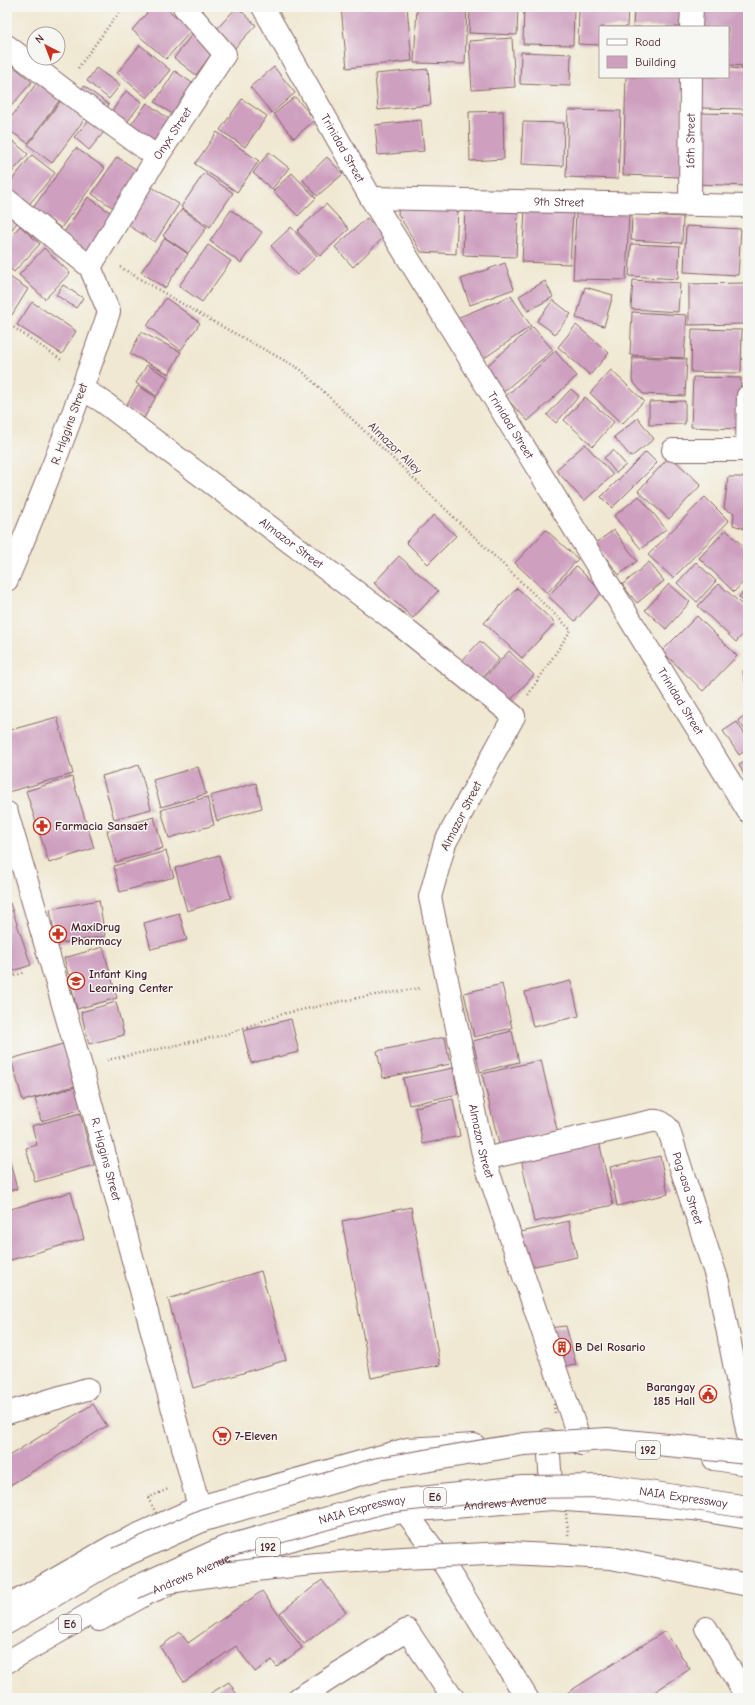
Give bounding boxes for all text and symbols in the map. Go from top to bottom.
north arrow [26,26,66,66]
legend [599,26,729,78]
text: N [33,32,47,46]
text: Road [635,35,661,49]
text: Building [635,55,676,69]
street label: Onyx Street [150,104,195,162]
street label: Trinidad Street [318,111,368,185]
street label: 16th Street [683,113,698,169]
street label: 9th Street [534,194,585,210]
street label: R. Higgins Street [48,381,90,467]
street label: Trinidad Street [485,389,537,462]
street label: Almazor Alley [365,419,425,478]
street label: Almazor Street [257,515,326,572]
street label: Trinidad Street [654,665,707,738]
street label: Almazor Street [438,779,485,853]
pharmacy icon: Farmacia Sansaet [32,816,52,836]
place label: Farmacia Sansaet [55,819,149,833]
place label: MaxiDrug Pharmacy [71,920,122,948]
pharmacy icon: MaxiDrug Pharmacy [48,924,68,944]
place label: Infant King Learning Center [89,967,173,995]
school or university icon: Infant King Learning Center [66,971,86,991]
street label: Almazor Street [466,1103,497,1181]
street label: R. Higgins Street [88,1116,124,1203]
street label: Pag-asa Street [669,1150,706,1227]
building icon: B Del Rosario [552,1337,572,1357]
place label: B Del Rosario [575,1340,645,1354]
place label: Barangay 185 Hall [646,1380,696,1408]
public building icon: Barangay 185 Hall [698,1384,718,1404]
supermarket icon: 7-Eleven [212,1426,232,1446]
place label: 7-Eleven [235,1429,278,1443]
road number: 192 [636,1441,660,1459]
street label: NAIA Expressway [638,1484,729,1511]
road number: E6 [424,1488,446,1506]
street label: Andrews Avenue [463,1492,547,1513]
street label: NAIA Expressway [317,1493,407,1527]
road number: 192 [256,1538,280,1556]
street label: Andrews Avenue [150,1551,232,1597]
road number: E6 [59,1615,81,1633]

